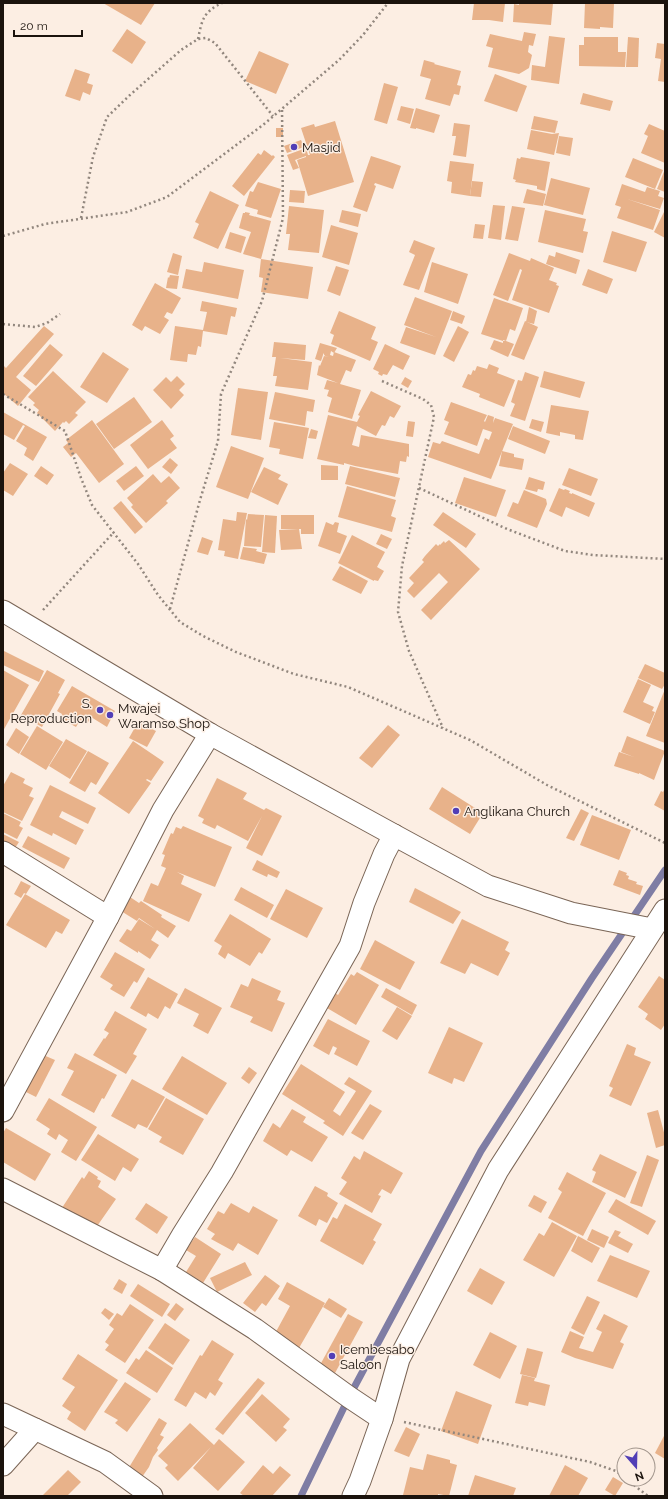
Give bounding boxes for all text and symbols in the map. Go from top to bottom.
scale bar [14,12,82,38]
text: 20 m [20,19,48,33]
place label: Masjid [302,140,341,155]
marker: Masjid [289,142,299,152]
place label: S. Reproduction [11,696,92,726]
place label: Mwajei Waramso Shop [118,701,210,731]
marker: S. Reproduction [95,705,105,715]
marker: Mwajei Waramso Shop [105,710,115,720]
place label: Anglikana Church [464,804,570,819]
marker: Anglikana Church [451,806,461,816]
place label: Icembesabo Saloon [340,1342,415,1372]
marker: Icembesabo Saloon [327,1351,337,1361]
north arrow [616,1447,656,1487]
text: N [633,1468,645,1483]

